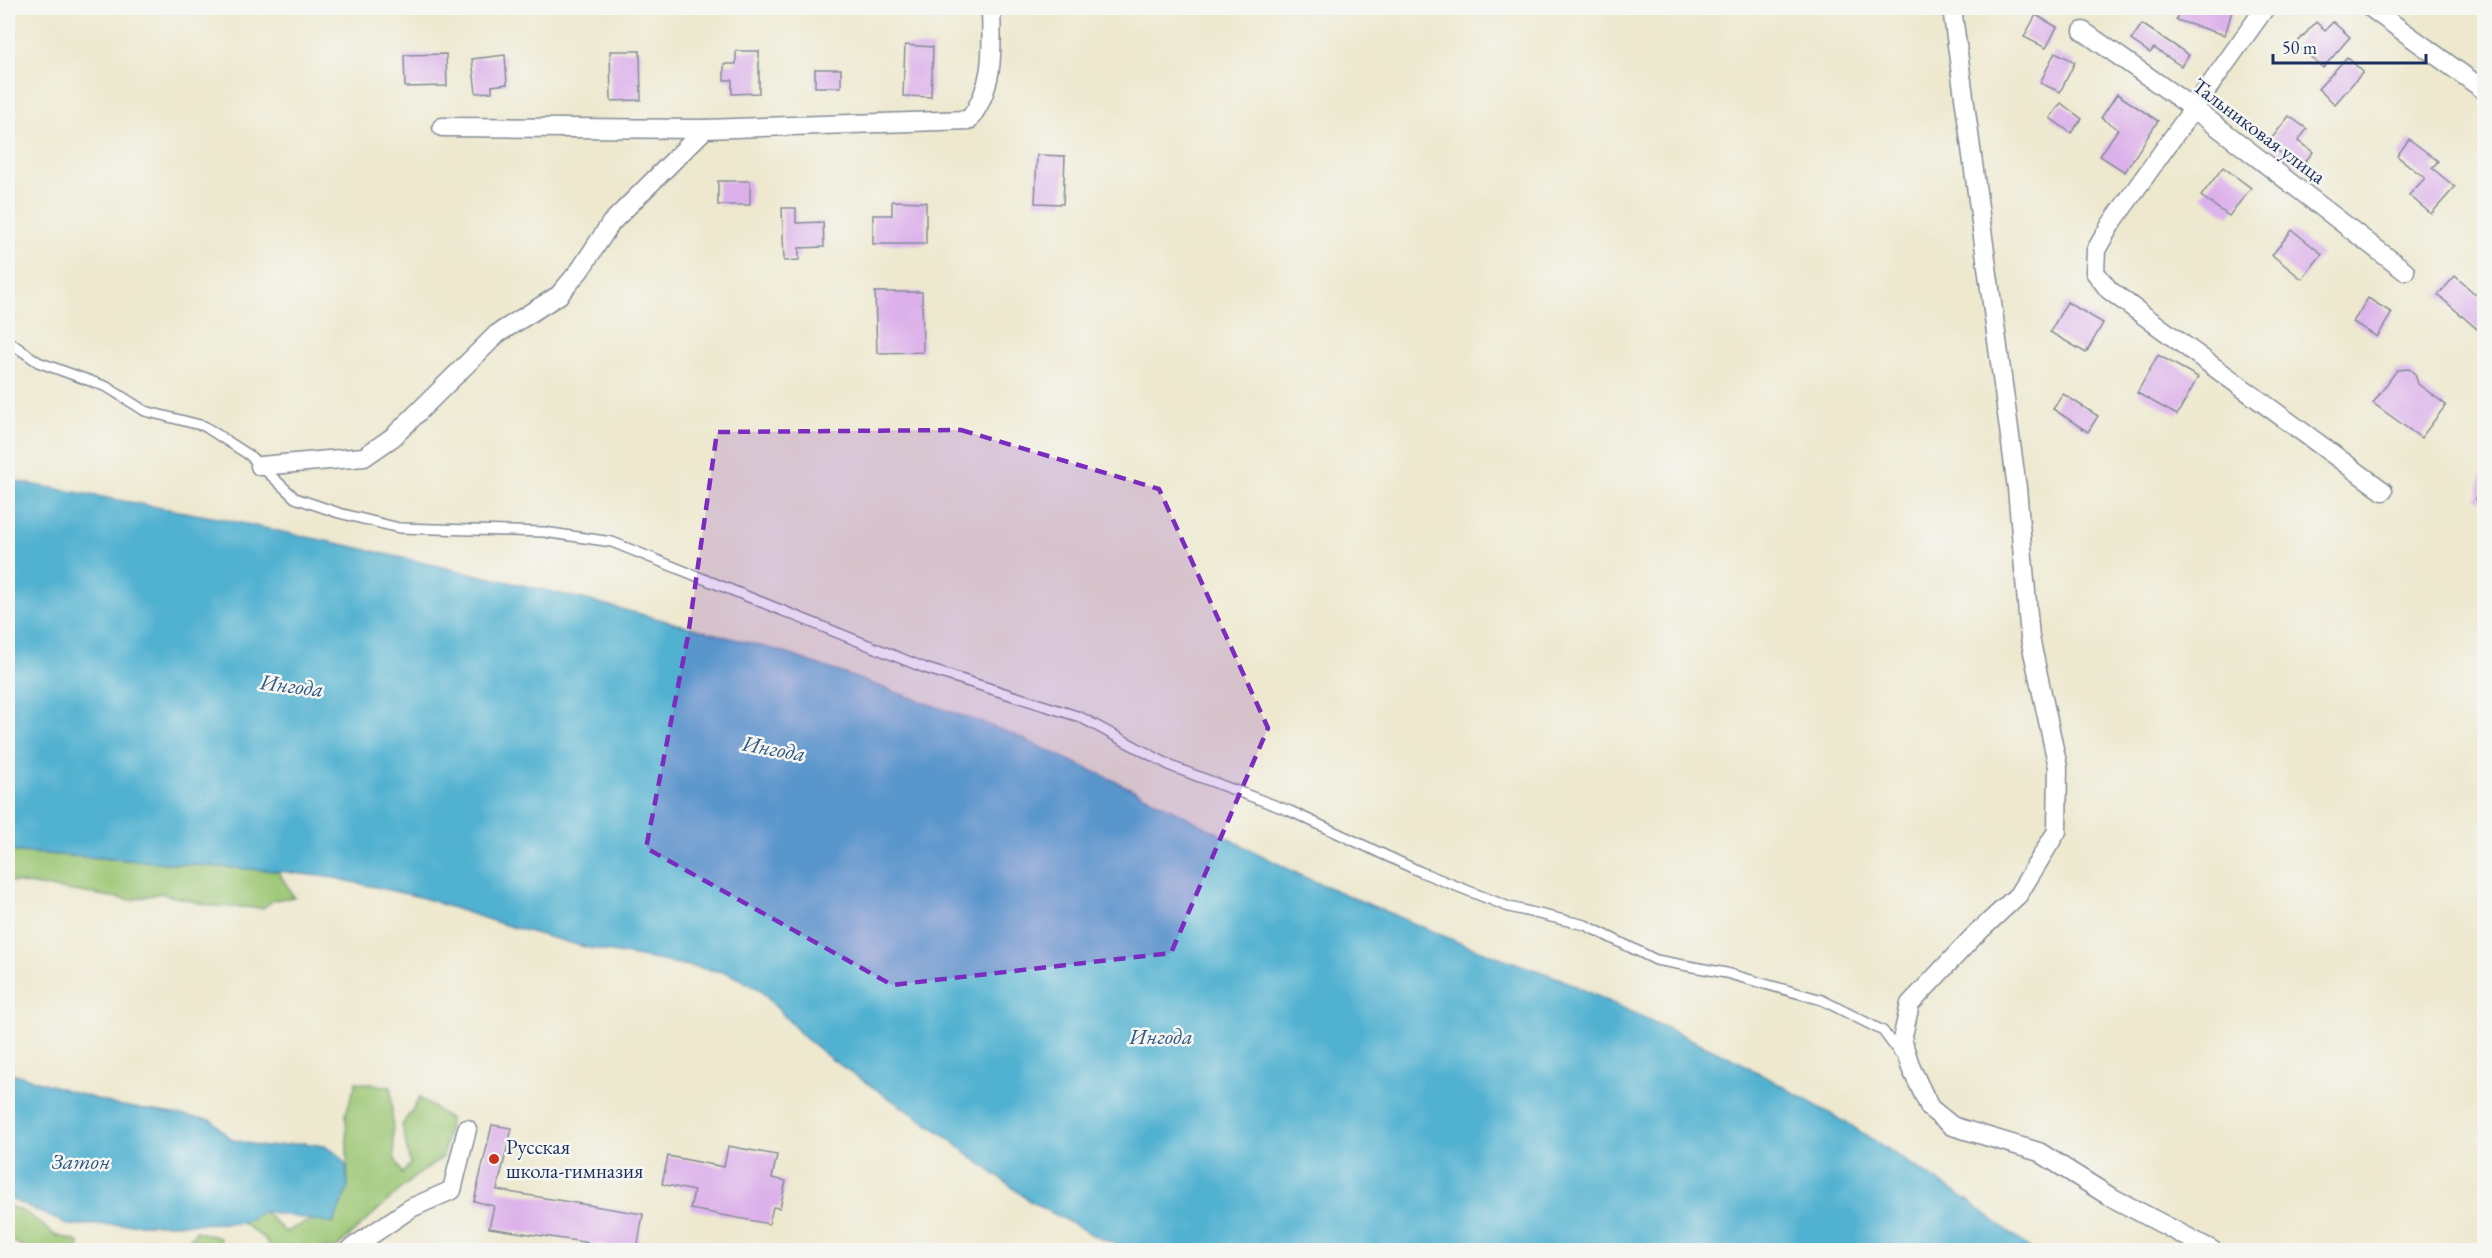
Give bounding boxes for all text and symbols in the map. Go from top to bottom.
scale bar [2273,27,2426,65]
text: 50 m [2282,36,2317,59]
street label: Тальниковая улица [2187,72,2332,190]
water label: Ингода [258,667,325,704]
water label: Ингода [739,729,808,768]
water label: Ингода [1128,1022,1193,1051]
place label: Русская школа-гимназия [506,1133,644,1184]
water label: Затон [51,1147,111,1176]
marker: Русская школа-гимназия [487,1152,501,1166]

